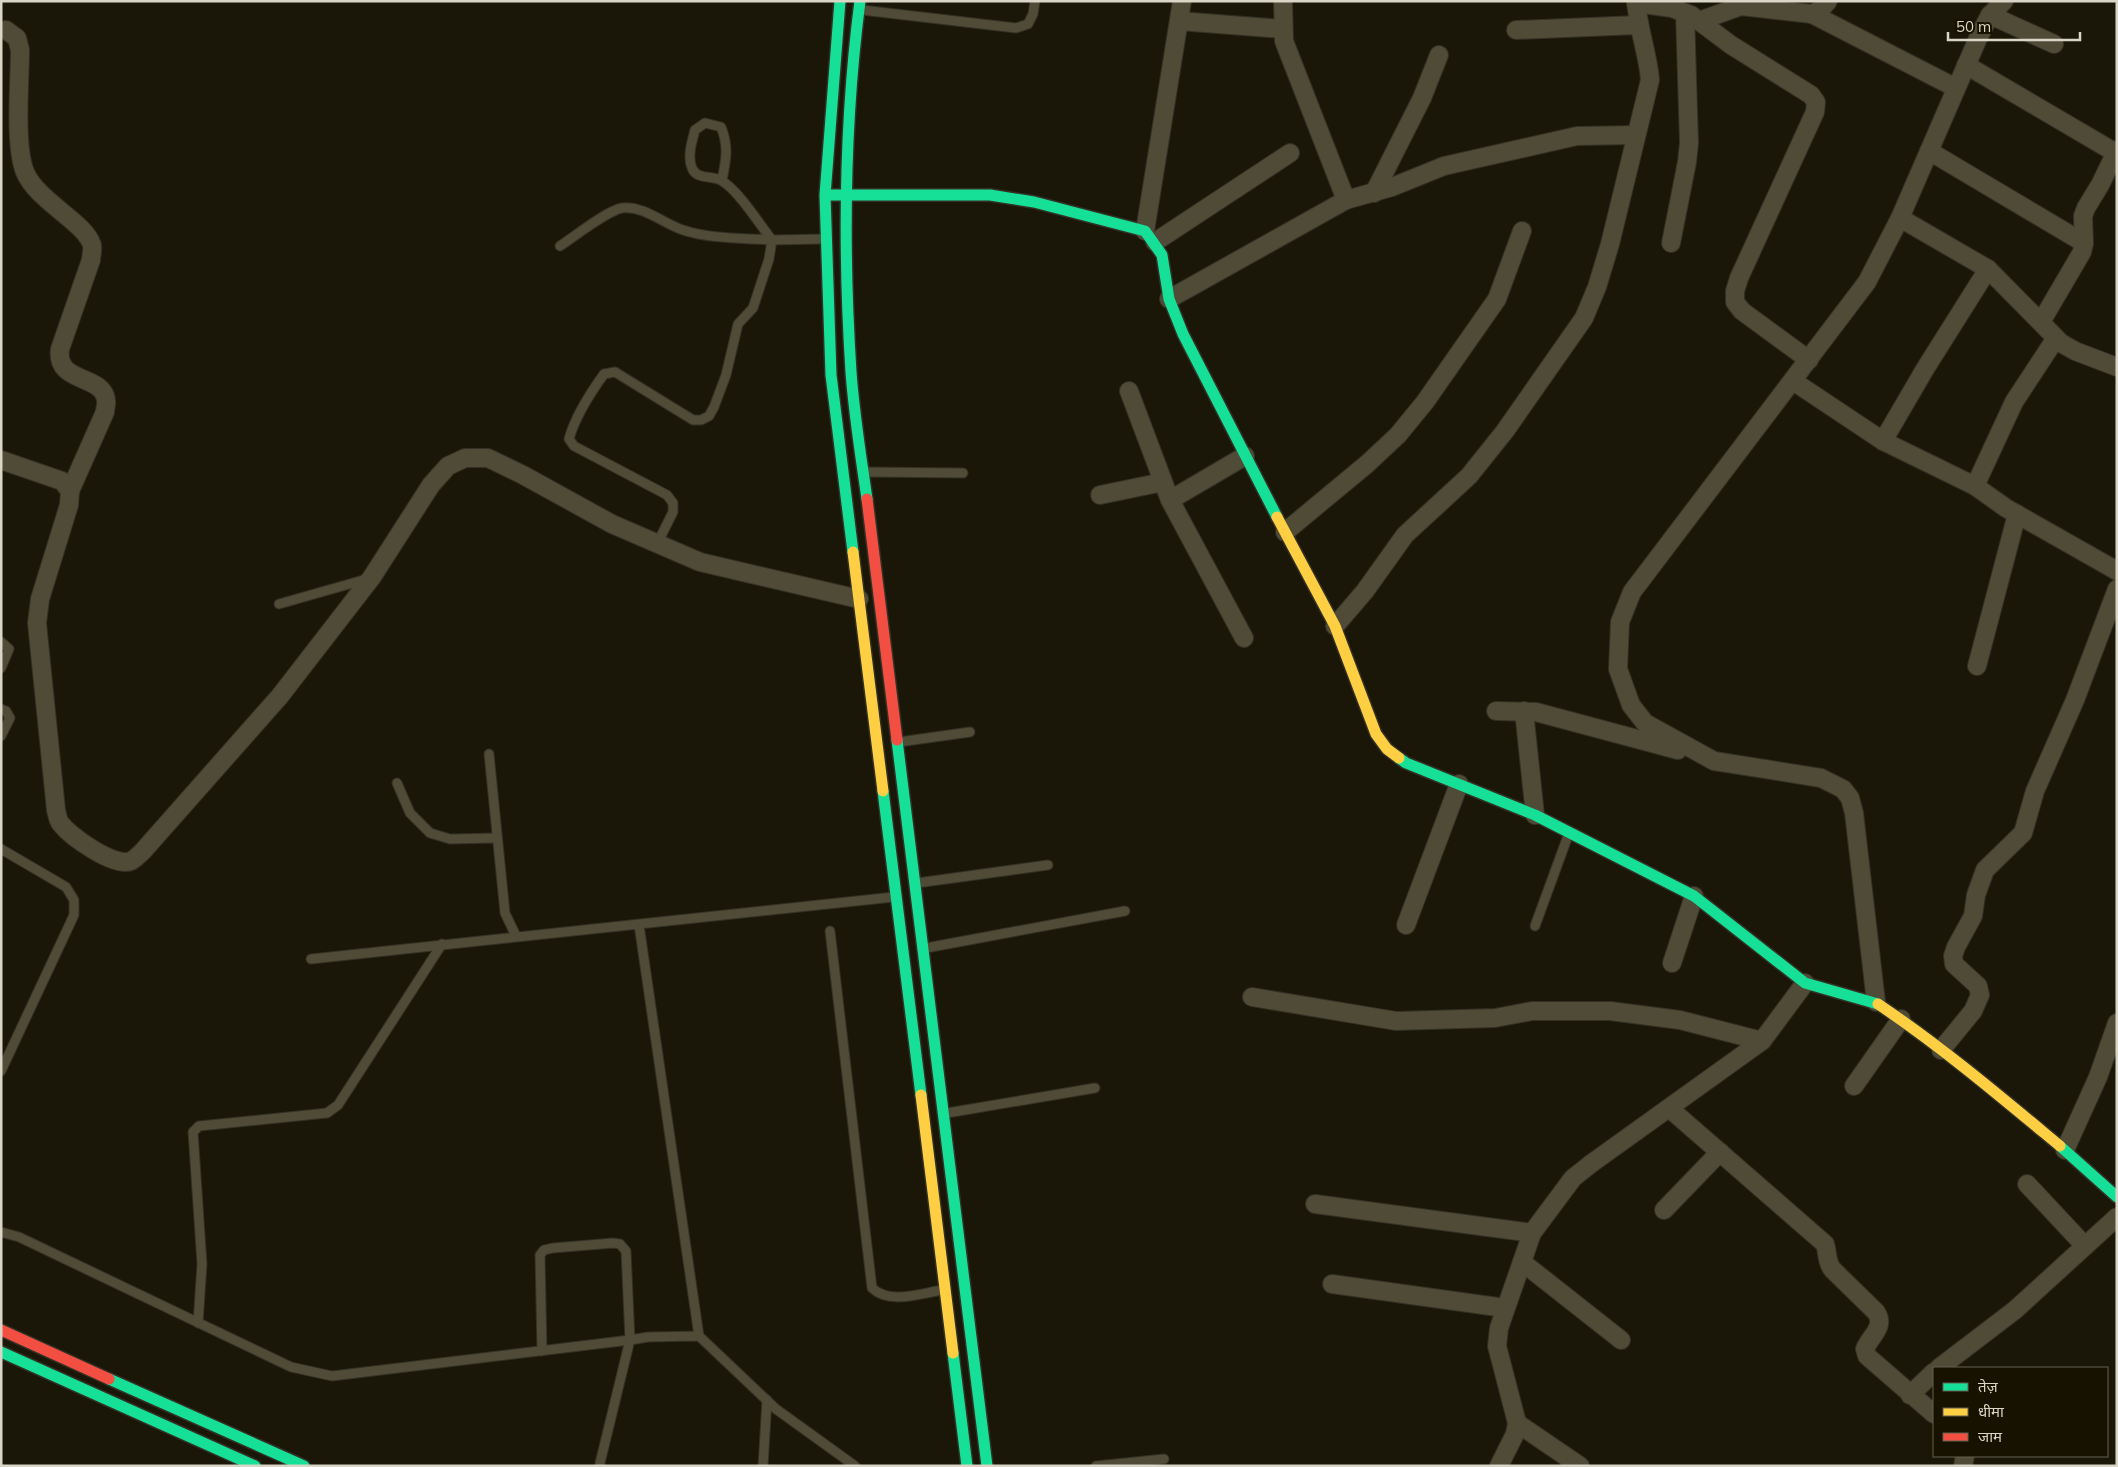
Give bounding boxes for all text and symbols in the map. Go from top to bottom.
scale bar [1948,10,2080,42]
text: 50 m [1956,17,1991,36]
legend [1933,1367,2108,1457]
text: तेज़ [1978,1377,1999,1396]
text: धीमा [1978,1402,2005,1421]
text: जाम [1978,1427,2003,1446]

